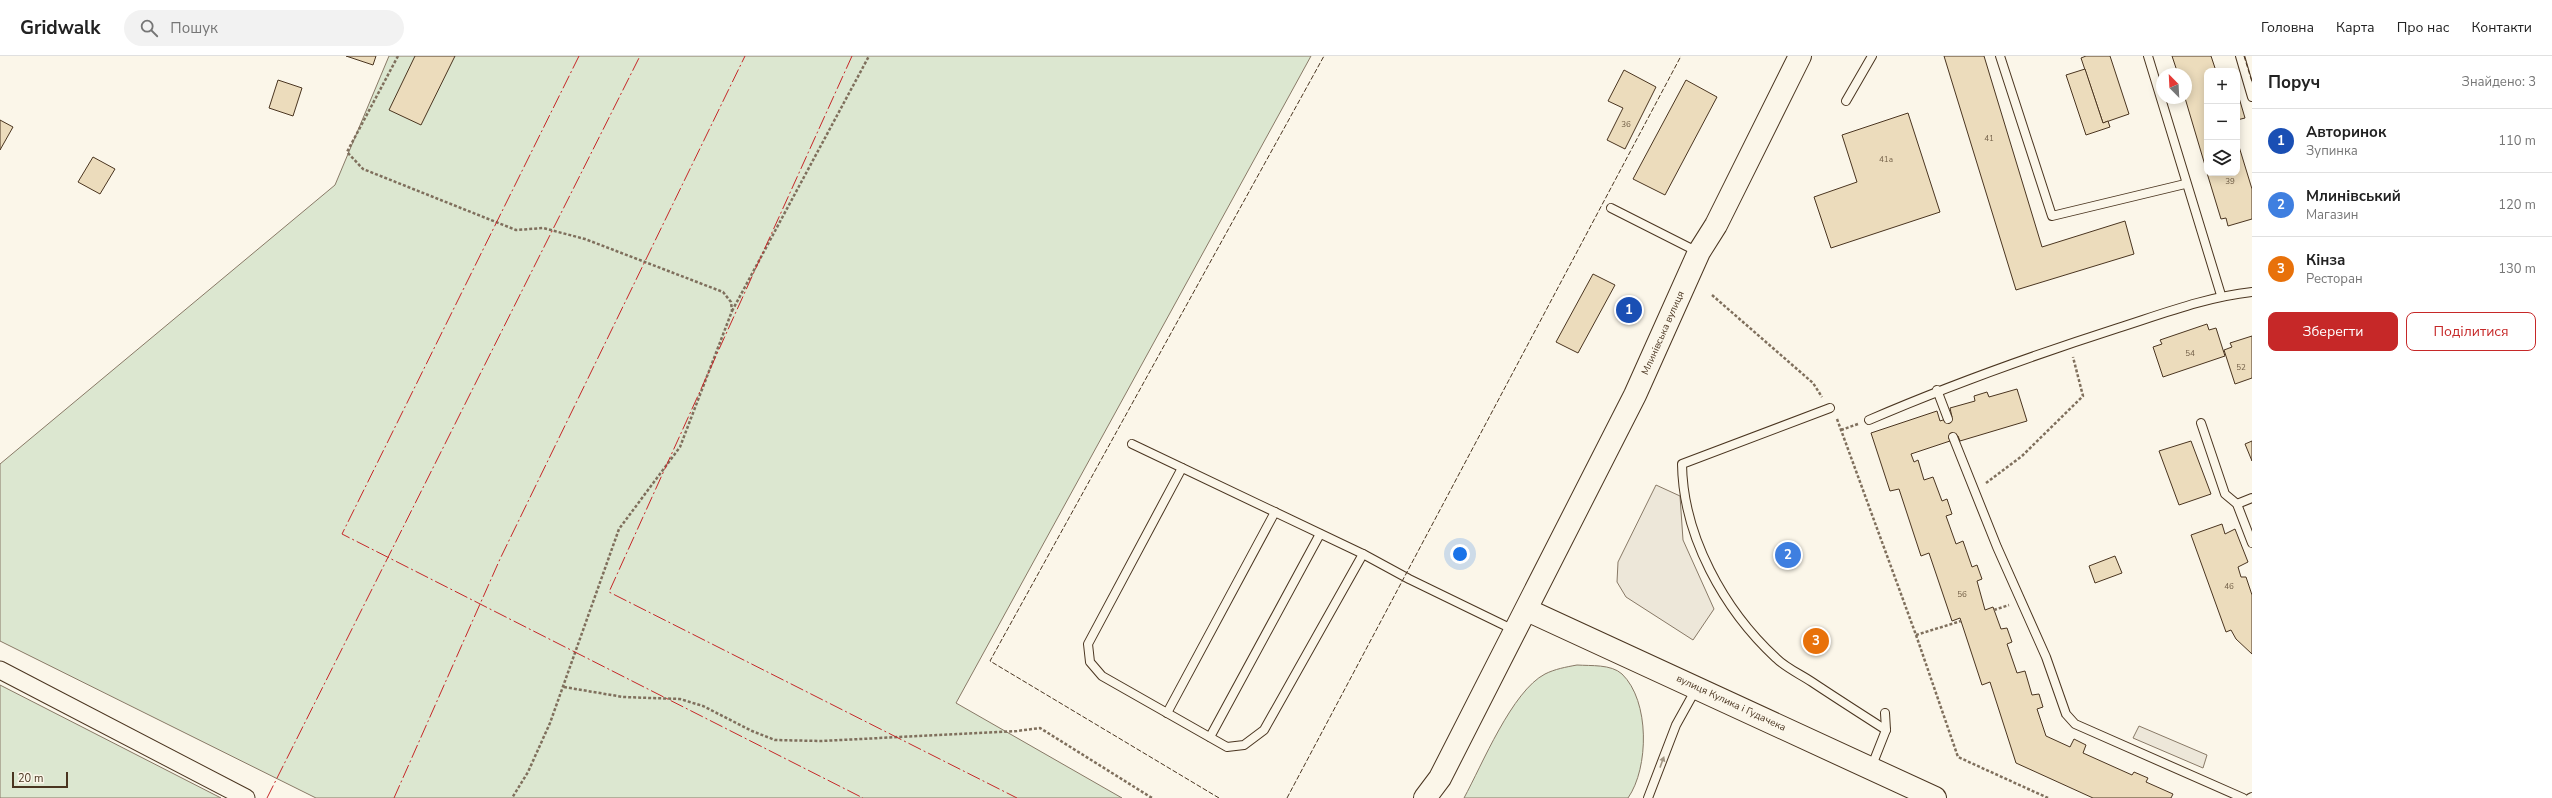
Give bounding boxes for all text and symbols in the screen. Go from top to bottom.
search box [124,10,404,46]
text: Gridwalk [20,15,100,41]
icon: search [138,17,160,39]
text: Пошук [170,18,218,38]
text: Головна [2261,18,2314,37]
text: Карта [2336,18,2375,37]
text: Про нас [2397,18,2449,37]
text: Контакти [2471,18,2532,37]
north arrow [2156,68,2192,104]
map controls [2204,68,2240,176]
button: + [2204,68,2240,104]
text: Поруч [2268,71,2320,94]
text: Знайдено: 3 [2462,73,2536,91]
button: − [2204,104,2240,140]
house number: 36 [1621,119,1631,130]
text: Авторинок [2306,122,2386,142]
text: 1 [2277,132,2285,150]
text: 110 m [2498,132,2536,150]
house number: 41 [1984,133,1994,144]
button: layers [2204,140,2240,176]
text: Зупинка [2306,142,2358,160]
house number: 41а [1879,154,1893,165]
house number: 39 [2225,176,2235,187]
text: Млинівський [2306,186,2401,206]
text: 2 [2277,196,2285,214]
text: 120 m [2498,196,2536,214]
text: Магазин [2306,206,2358,224]
text: Кінза [2306,250,2345,270]
text: 3 [2277,260,2285,278]
text: 130 m [2498,260,2536,278]
text: Ресторан [2306,270,2363,288]
street label: Млинівська вулиця [1638,289,1688,377]
pin: 1 [1616,295,1642,325]
button: Зберегти [2268,312,2398,351]
button: Поділитися [2406,312,2536,351]
house number: 54 [2185,348,2195,359]
house number: 52 [2236,362,2246,373]
pin: 2 [1775,540,1801,570]
your location [1450,544,1470,564]
house number: 46 [2224,581,2234,592]
house number: 56 [1957,589,1967,600]
pin: 3 [1803,626,1829,656]
street label: вулиця Кулика і Гудачека [1674,671,1788,735]
one-way arrow [1660,755,1666,767]
scale bar [12,770,68,789]
text: 20 m [18,771,43,786]

